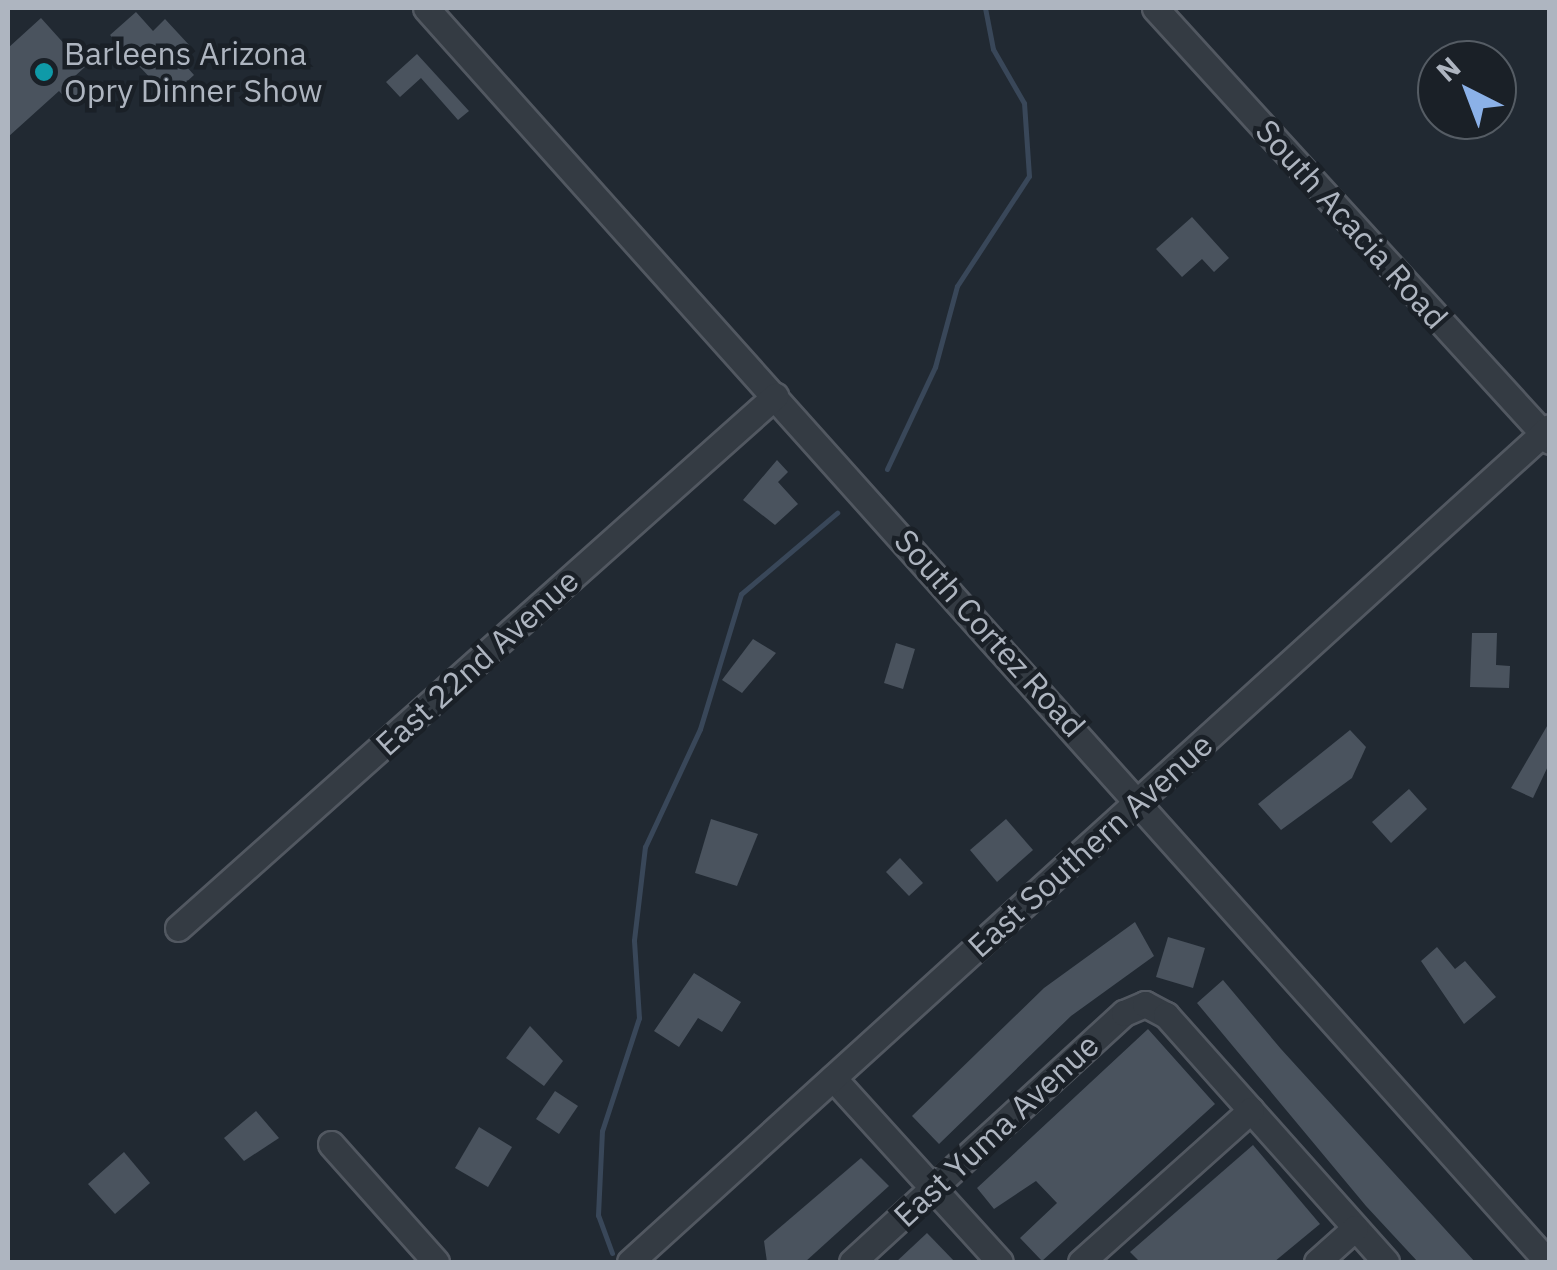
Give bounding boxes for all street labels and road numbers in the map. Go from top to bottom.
street label: South Acacia Road [1248,112,1456,336]
street label: South Cortez Road [887,521,1093,745]
street label: East 22nd Avenue [368,561,586,763]
street label: East Southern Avenue [960,725,1220,965]
street label: East Yuma Avenue [886,1025,1106,1235]

